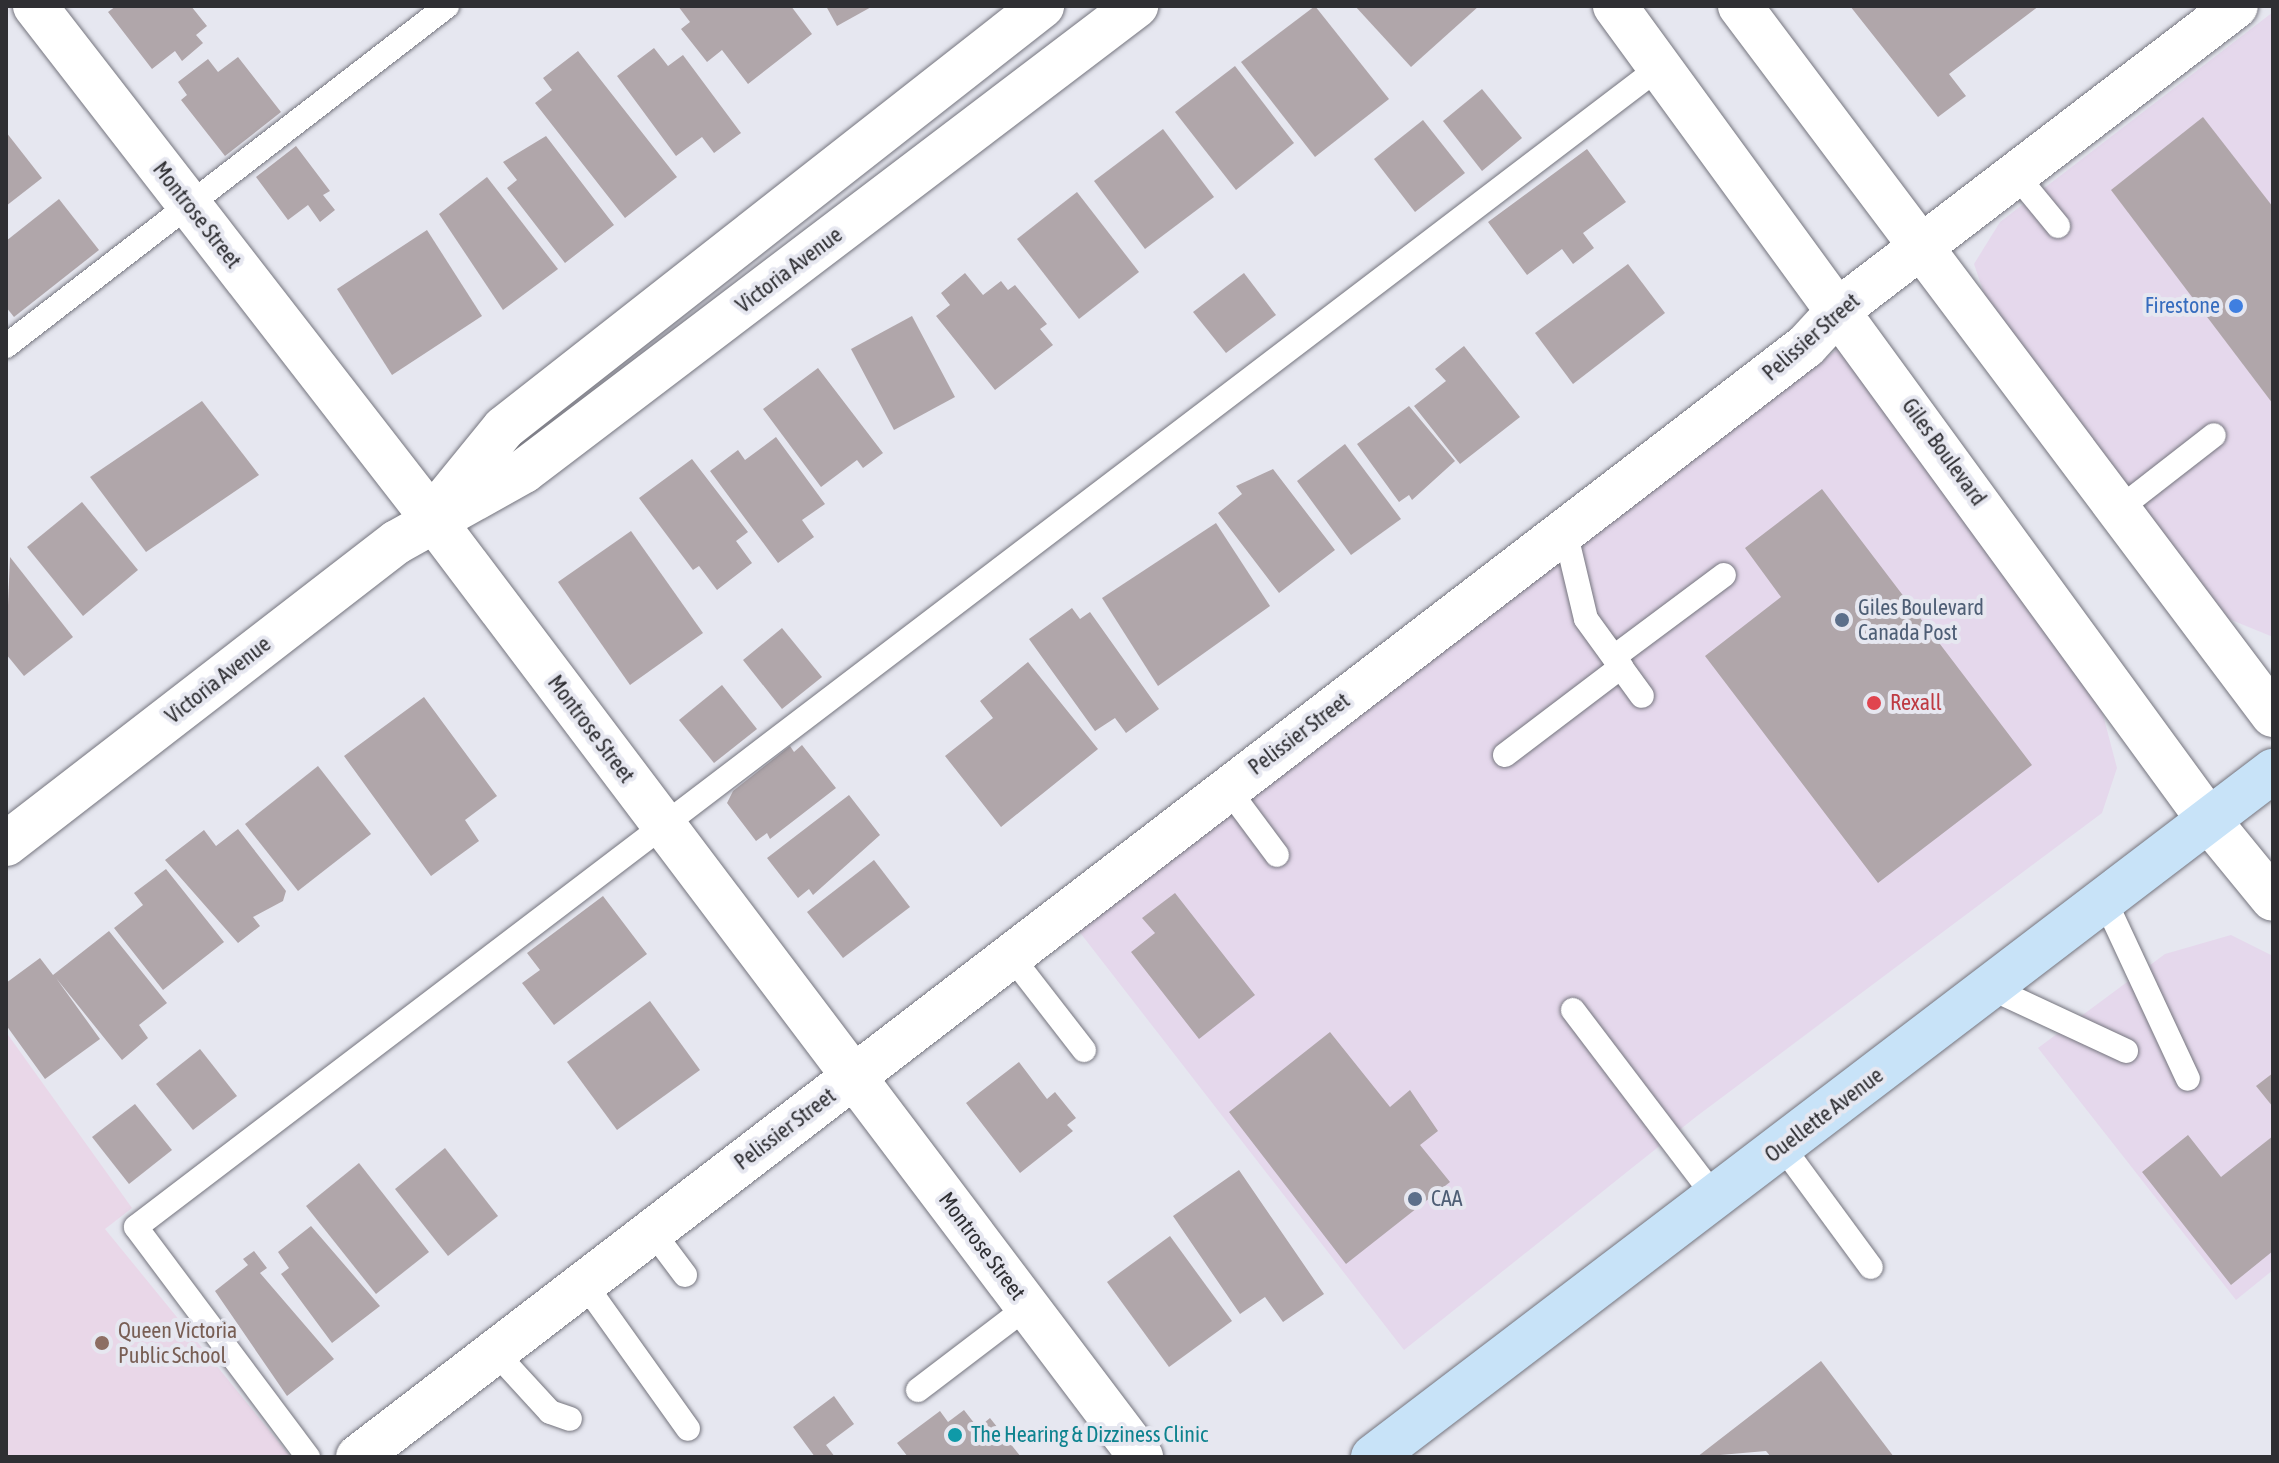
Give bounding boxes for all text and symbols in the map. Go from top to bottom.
street label: Montrose Street [147,156,247,274]
street label: Victoria Avenue [731,222,847,318]
street label: Pelissier Street [1757,288,1865,386]
place label: Firestone [2145,293,2220,319]
marker: Firestone [2227,297,2245,315]
street label: Giles Boulevard [1896,393,1992,511]
place label: Giles Boulevard Canada Post [1858,594,1984,646]
marker: Giles Boulevard Canada Post [1833,611,1851,629]
street label: Victoria Avenue [160,631,276,729]
street label: Montrose Street [542,670,640,788]
street label: Pelissier Street [1243,687,1355,781]
place label: Rexall [1890,690,1942,716]
marker: Rexall [1865,694,1883,712]
street label: Ouellette Avenue [1760,1062,1888,1168]
street label: Pelissier Street [729,1082,841,1176]
place label: CAA [1431,1186,1462,1212]
street label: Montrose Street [933,1187,1031,1305]
marker: CAA [1406,1190,1424,1208]
place label: Queen Victoria Public School [118,1317,237,1368]
marker: Queen Victoria Public School [93,1334,111,1352]
place label: The Hearing & Dizziness Clinic [971,1422,1208,1448]
marker: The Hearing & Dizziness Clinic [946,1426,964,1444]

